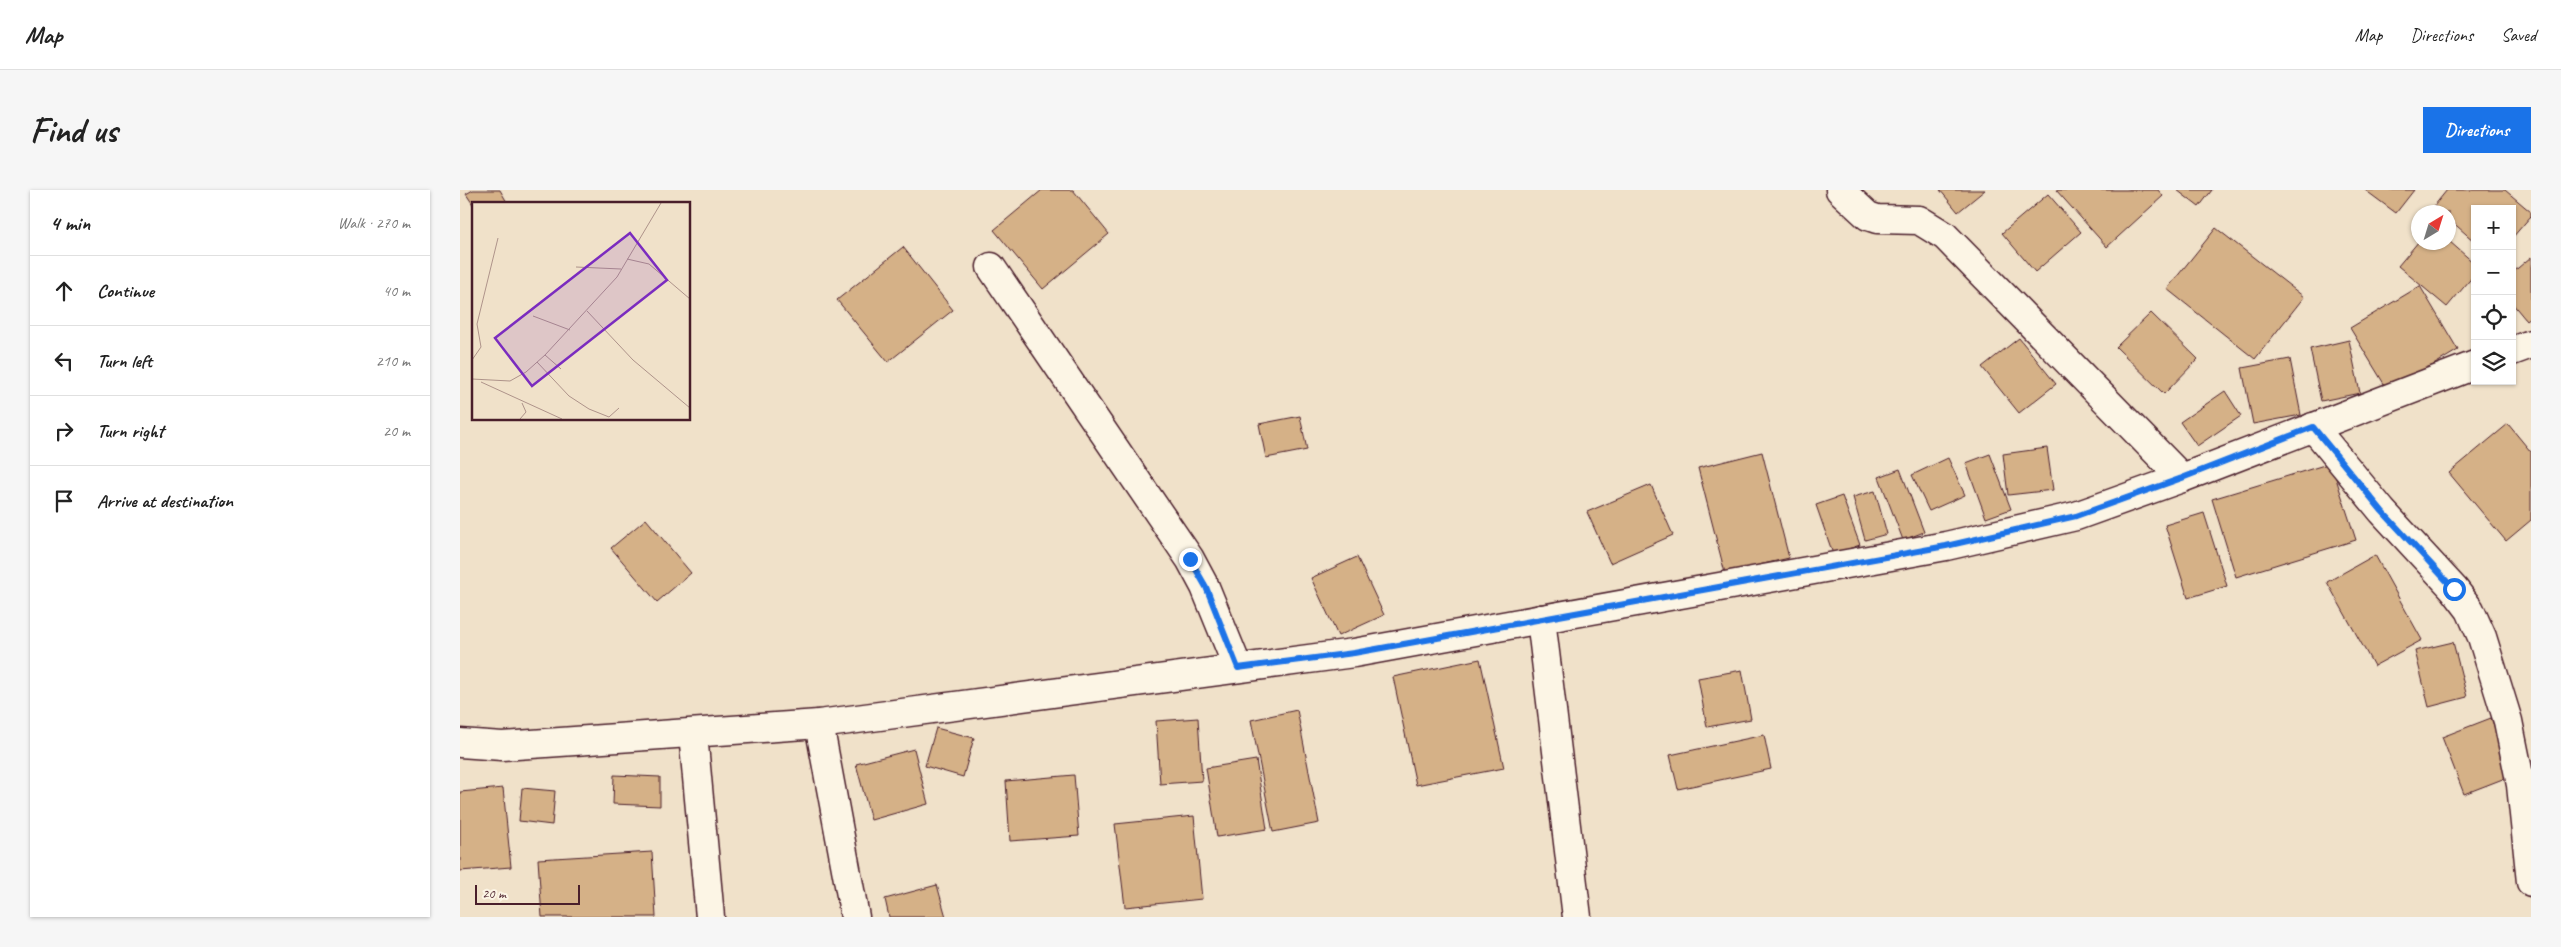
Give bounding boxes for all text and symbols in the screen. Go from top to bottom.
text: Map [25,20,62,50]
text: Map [2355,24,2382,46]
text: Directions [2410,24,2473,46]
text: Saved [2501,24,2536,46]
button: Directions [2423,107,2531,153]
text: Find us [30,108,117,153]
inset map [472,202,690,420]
north arrow [2411,205,2456,250]
map controls [2471,205,2516,385]
button: + [2471,205,2516,250]
text: 4 min [50,210,90,236]
text: Walk · 270 m [338,213,410,233]
button: − [2471,250,2516,295]
icon: ahead [50,277,78,305]
text: Continue [97,279,154,303]
text: 40 m [383,281,410,301]
button: locate [2471,295,2516,340]
button: layers [2471,340,2516,385]
icon: left [50,347,78,375]
text: Turn left [97,349,152,373]
text: 210 m [376,351,410,371]
icon: right [50,417,78,445]
text: Turn right [97,419,164,443]
text: 20 m [383,421,410,441]
icon: arrive [50,487,78,515]
text: Arrive at destination [97,489,233,513]
route end [1179,548,1202,571]
route start [2443,578,2466,601]
scale bar [475,882,580,905]
text: 20 m [482,885,506,902]

